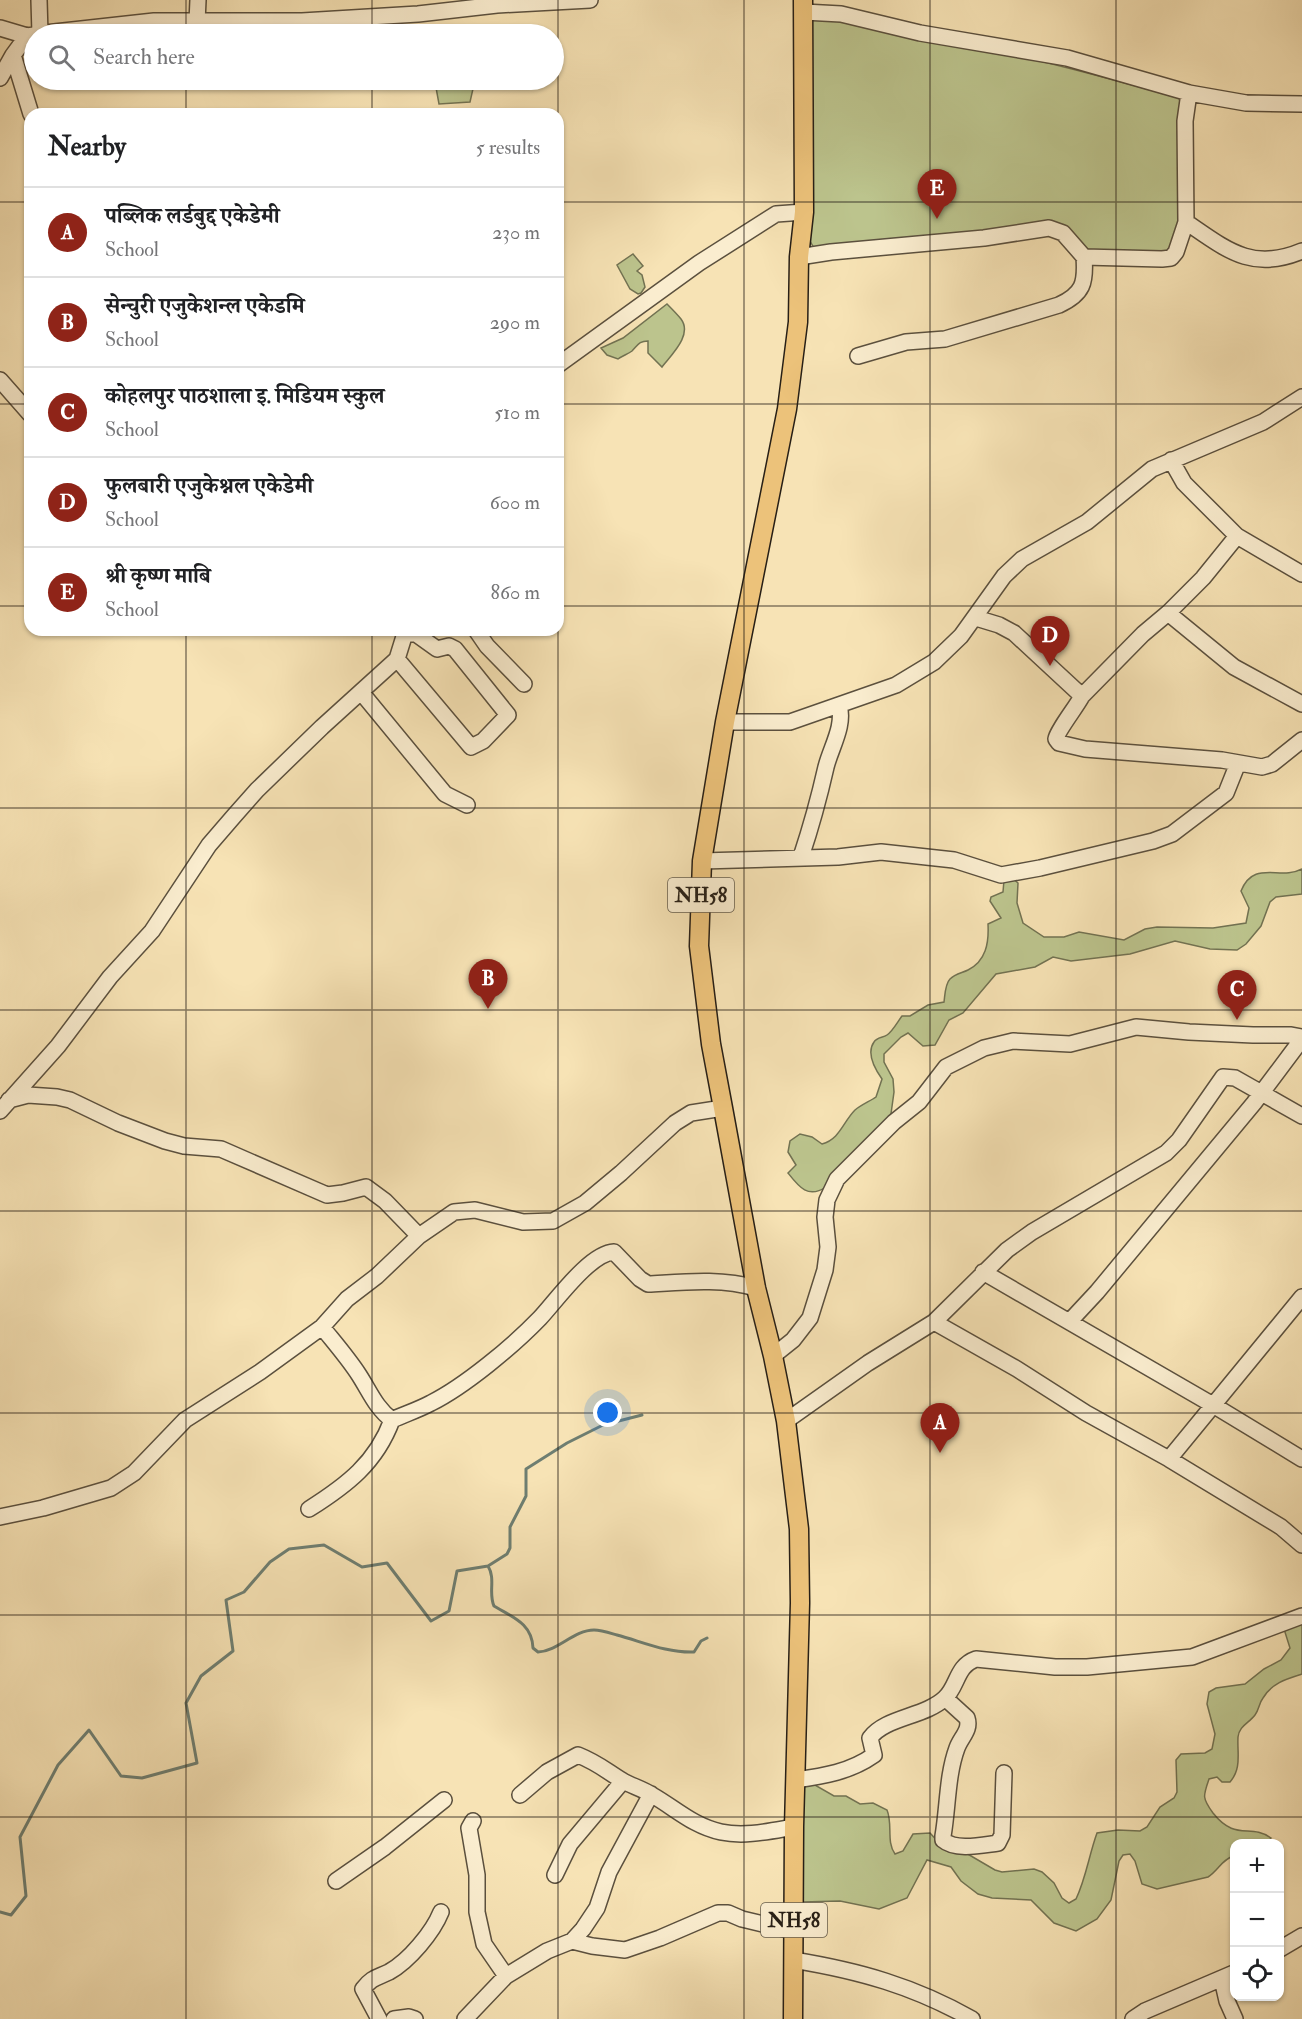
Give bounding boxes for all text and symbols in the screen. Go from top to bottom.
search box [24,24,564,90]
icon: search [45,41,78,74]
text: Search here [93,43,195,71]
text: Nearby [48,131,126,163]
text: 5 results [476,135,540,160]
pin: E [918,170,956,219]
text: पब्लिक लर्डबुद्द एकेडेमी [105,202,280,230]
text: A [61,220,74,245]
text: 230 m [492,220,540,245]
text: School [105,237,159,262]
text: सेन्चुरी एजुकेशन्ल एकेडमि [105,292,305,320]
text: B [61,310,74,335]
text: 290 m [490,310,540,335]
text: School [105,327,159,352]
text: कोहलपुर पाठशाला इ. मिडियम स्कुल [105,382,384,410]
text: C [60,400,75,425]
text: 510 m [494,400,540,425]
text: School [105,417,159,442]
text: फुलबारी एजुकेश्नल एकेडेमी [105,472,313,500]
text: D [59,490,76,515]
text: 600 m [490,490,540,515]
text: School [105,507,159,532]
text: श्री कृष्ण माबि [105,562,211,590]
text: E [60,580,75,605]
text: 860 m [491,580,540,605]
text: School [105,597,159,622]
pin: D [1030,616,1070,666]
road number: NH58 [668,878,734,912]
pin: B [468,960,508,1009]
pin: C [1218,970,1256,1020]
your location [593,1398,622,1427]
pin: A [920,1404,960,1453]
map controls [1230,1839,1284,2001]
button: + [1230,1839,1284,1893]
button: − [1230,1893,1284,1947]
road number: NH58 [761,1903,827,1937]
button: locate [1230,1947,1284,2001]

